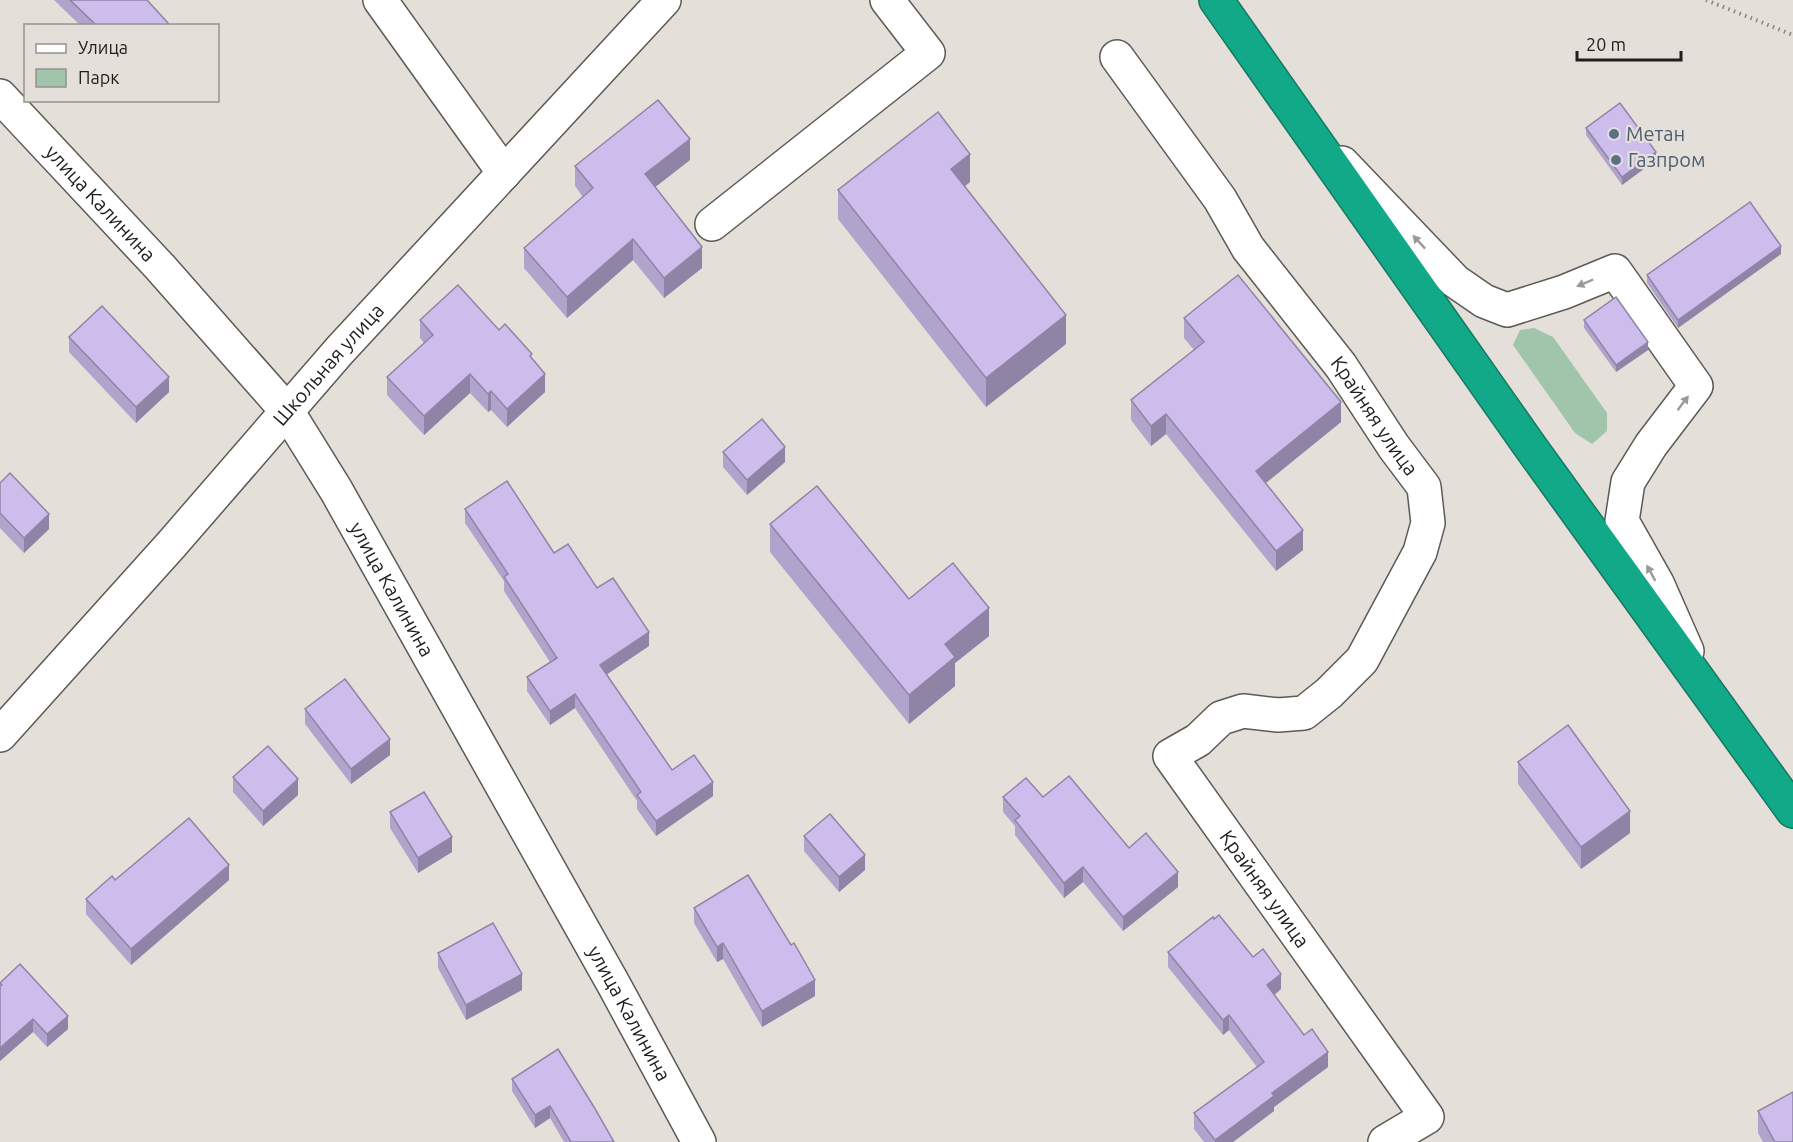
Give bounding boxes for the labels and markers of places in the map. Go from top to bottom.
place label: Метан [1626,122,1685,145]
marker: Метан [1607,127,1621,141]
place label: Газпром [1628,148,1706,171]
marker: Газпром [1609,153,1623,167]

